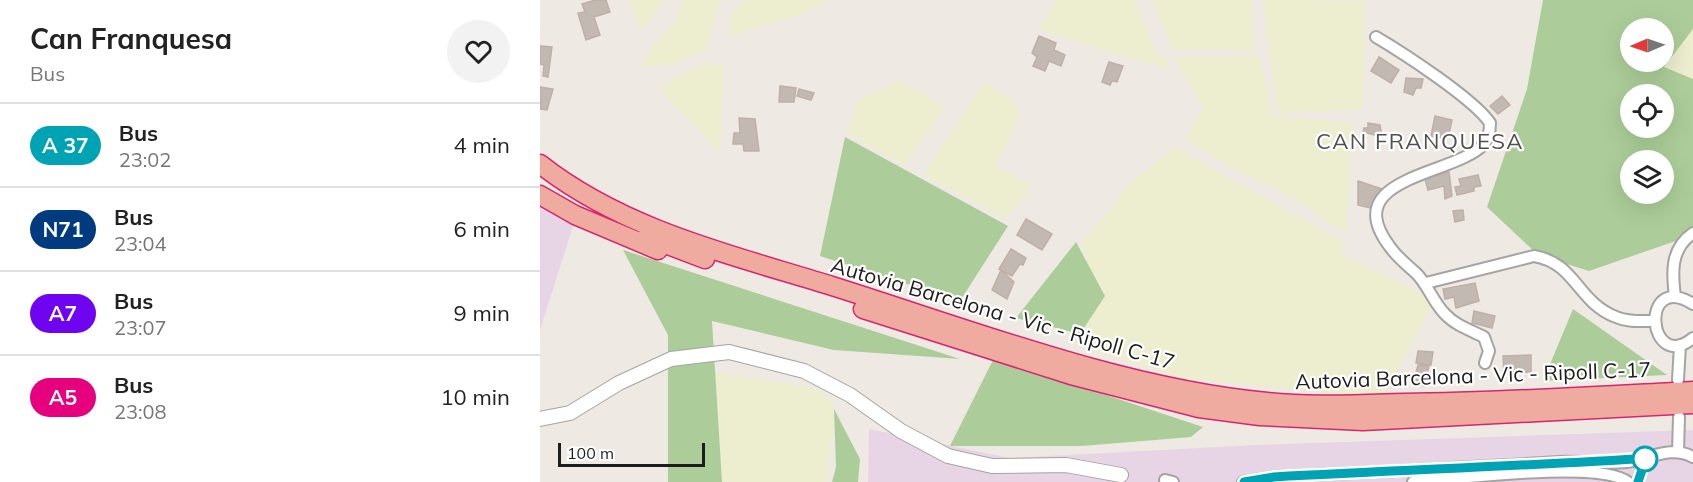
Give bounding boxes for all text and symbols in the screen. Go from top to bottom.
north arrow [1620,18,1674,72]
map controls [1620,18,1674,204]
button: heart [447,20,510,83]
text: Can Franquesa [30,21,232,56]
text: Bus [30,61,65,86]
button: locate [1620,84,1674,138]
text: Bus [119,119,158,147]
district label: CAN FRANQUESA [1316,127,1524,155]
text: 4 min [454,131,510,159]
text: A 37 [42,132,89,158]
text: 23:02 [119,147,171,172]
button: layers [1620,150,1674,204]
text: Bus [114,203,153,231]
text: 6 min [454,215,510,243]
text: N71 [42,216,84,242]
text: 23:04 [114,231,167,256]
street label: Autovia Barcelona - Vic - Ripoll C-17 [828,251,1178,375]
text: Bus [114,287,153,315]
text: 9 min [454,299,510,327]
text: A7 [49,300,77,326]
text: 23:07 [114,315,167,340]
street label: Autovia Barcelona - Vic - Ripoll C-17 [1295,356,1651,394]
text: Bus [114,371,153,399]
text: 10 min [440,383,510,411]
text: A5 [49,384,77,410]
text: 23:08 [114,399,167,424]
scale bar [558,440,705,468]
text: 100 m [567,443,614,463]
unlabelled marker [1632,446,1658,472]

